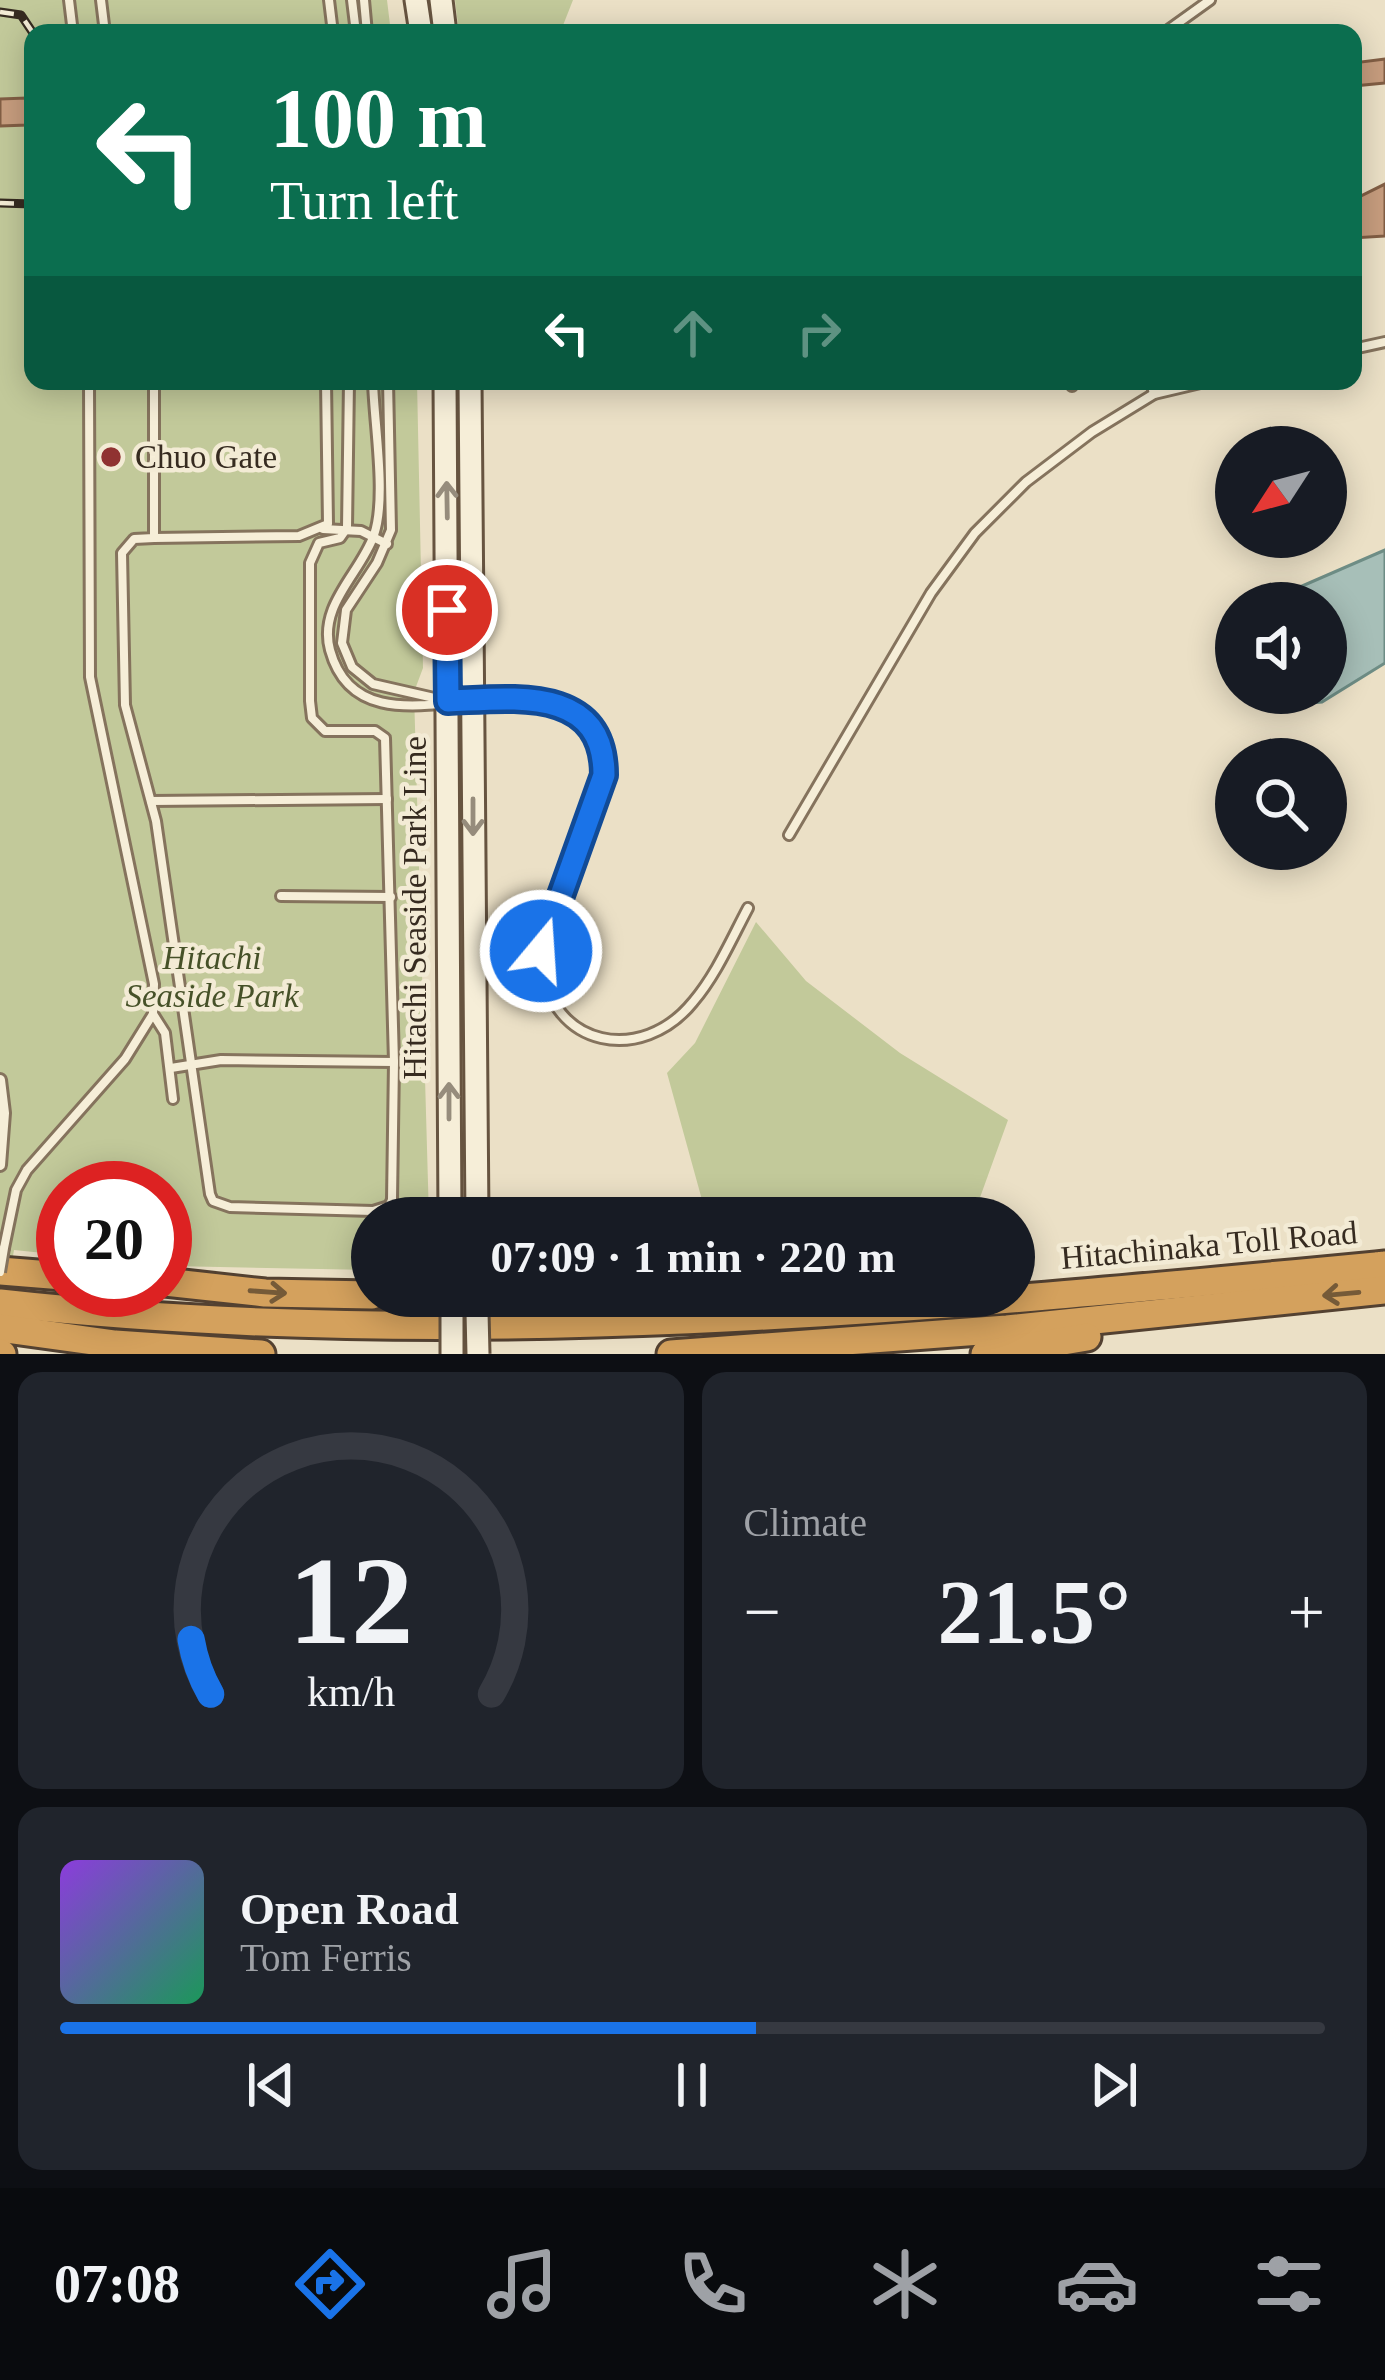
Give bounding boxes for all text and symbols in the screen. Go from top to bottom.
icon: left [72,72,228,228]
text: 100 m [270,72,487,165]
text: Turn left [270,171,459,231]
icon: left [534,300,600,366]
icon: ahead [660,300,726,366]
icon: right [786,300,852,366]
north arrow [1215,426,1347,558]
map controls [1215,426,1347,870]
place label: Chuo Gate [135,439,277,475]
marker: Chuo Gate [98,444,124,470]
one-way arrow [435,481,458,520]
pin [396,559,498,661]
icon: arrive [414,577,480,643]
button: sound [1215,582,1347,714]
street label: Hitachi Seaside Park Line [397,736,433,1080]
button: search [1215,738,1347,870]
one-way arrow [462,797,484,836]
position arrow [478,888,604,1014]
park label: Hitachi Seaside Park [125,940,300,1014]
one-way arrow [438,1082,460,1121]
speed limit sign: 20 [36,1161,192,1317]
street label: Hitachinaka Toll Road [1059,1214,1359,1276]
text: 07:09 · 1 min · 220 m [491,1232,896,1282]
one-way arrow [248,1280,287,1303]
one-way arrow [1322,1283,1361,1306]
text: Climate [744,1501,867,1544]
text: 12 [288,1532,413,1670]
text: 21.5° [938,1563,1131,1662]
text: − [744,1575,781,1648]
text: + [1288,1575,1325,1648]
text: km/h [307,1667,395,1714]
text: Open Road [240,1884,459,1934]
text: Tom Ferris [240,1936,412,1979]
icon: previous [238,2052,304,2118]
icon: pause [659,2052,725,2118]
icon: next [1081,2052,1147,2118]
icon: directions [288,2242,372,2326]
icon: music [480,2242,564,2326]
icon: phone [671,2242,755,2326]
icon: climate [863,2242,947,2326]
icon: car [1055,2242,1139,2326]
icon: filters [1247,2242,1331,2326]
text: 07:08 [54,2254,180,2314]

